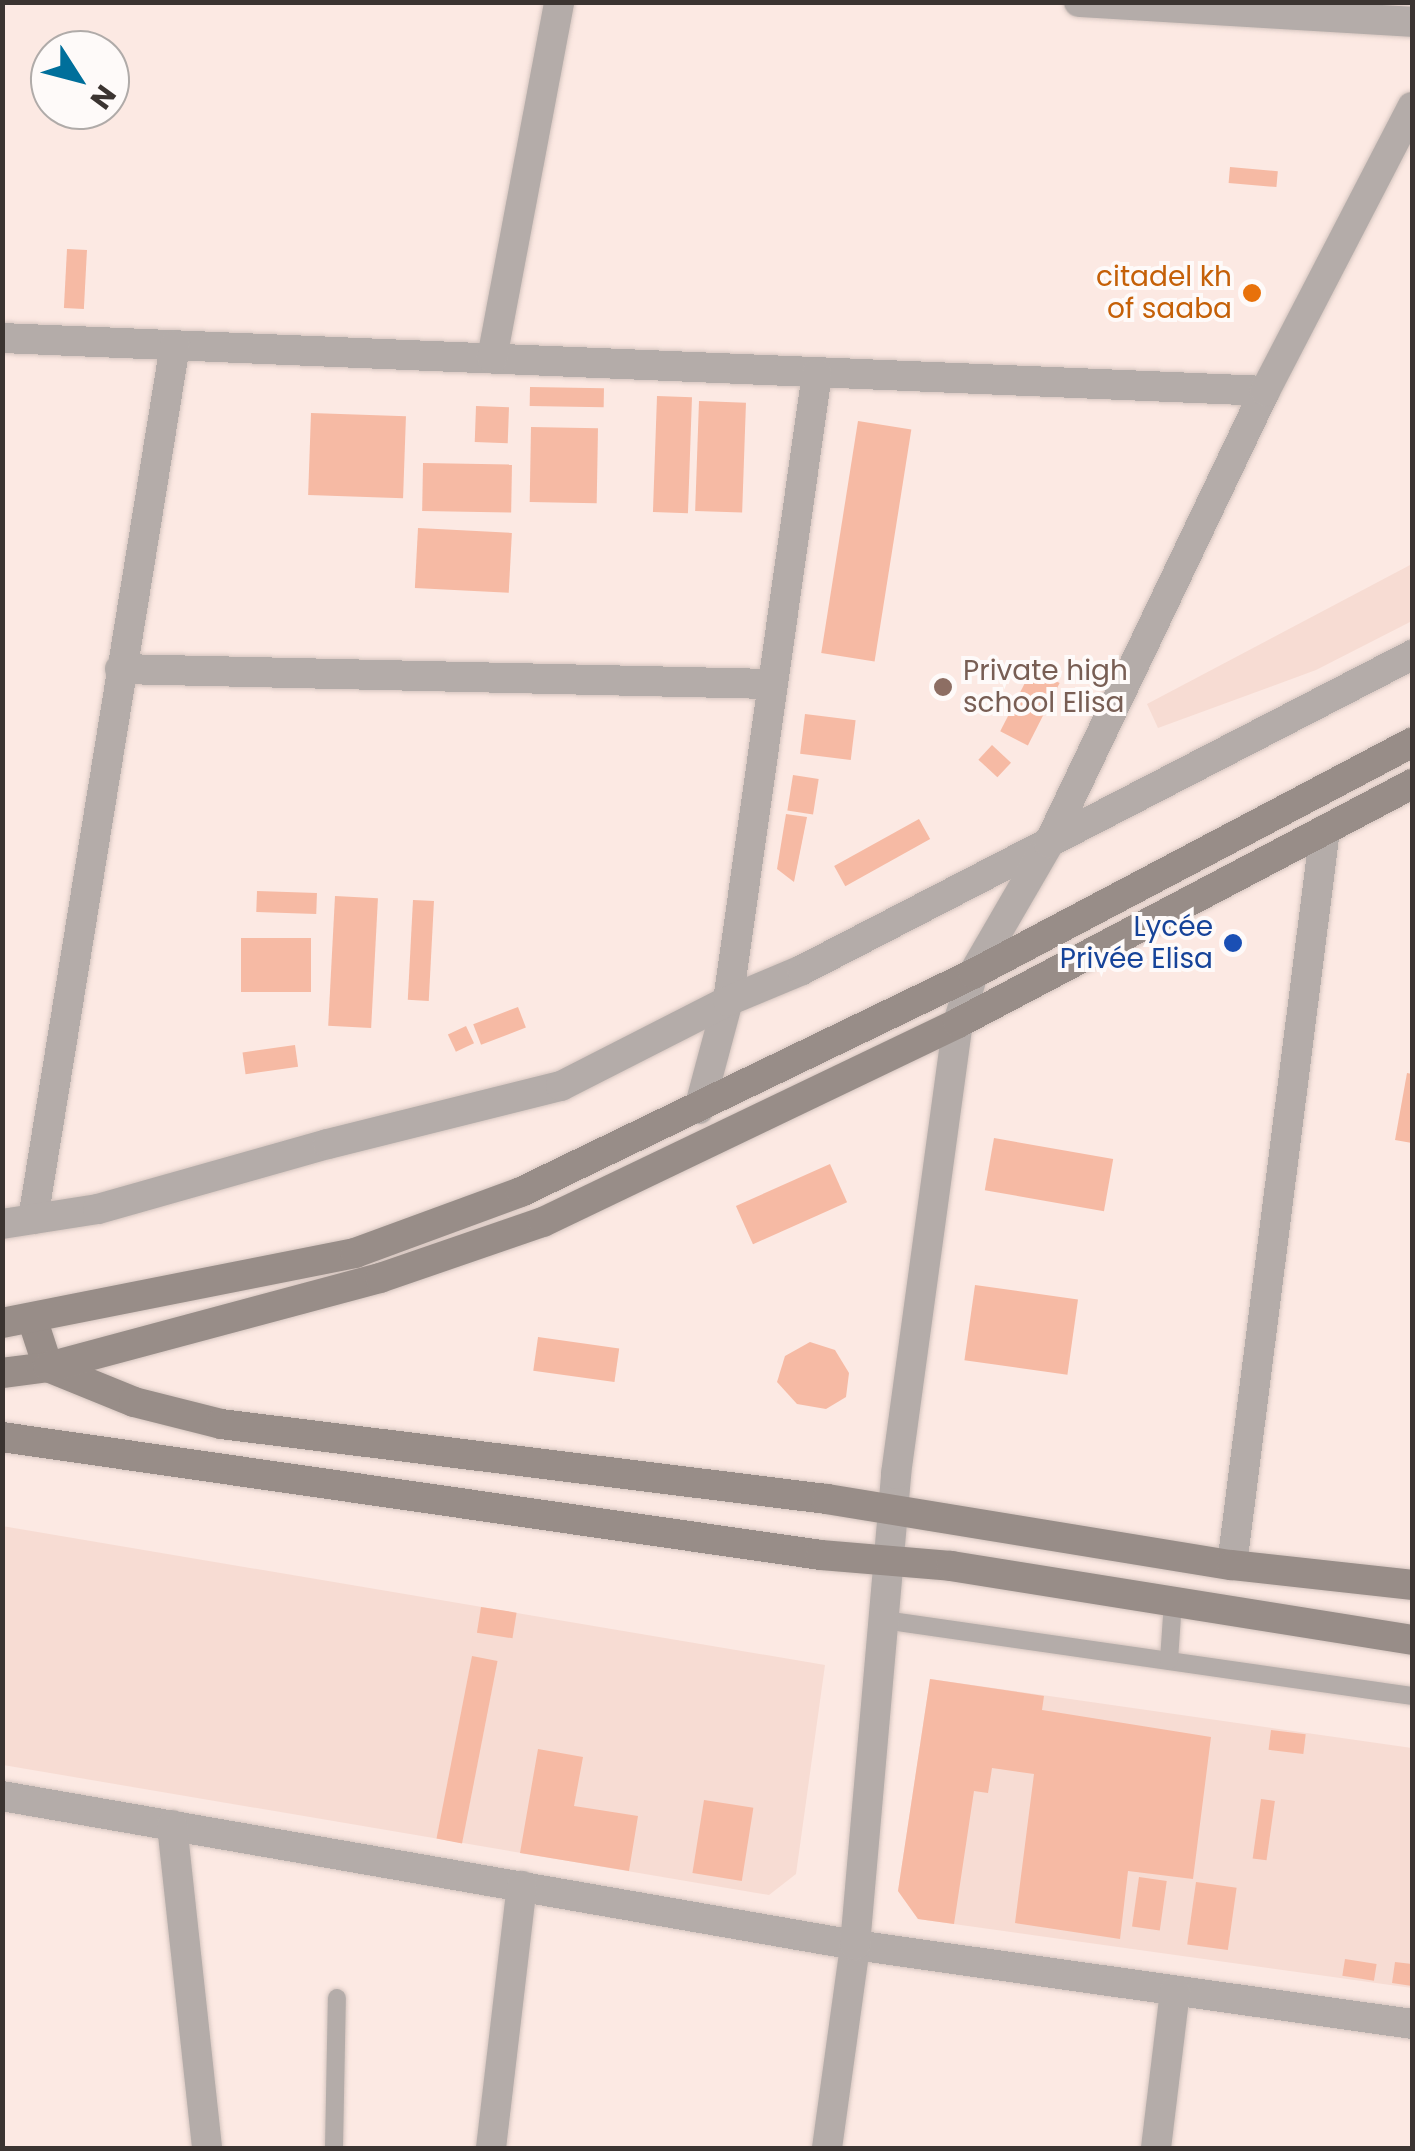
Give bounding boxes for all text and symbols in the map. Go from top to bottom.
north arrow [30,30,130,130]
text: N [81,77,125,117]
place label: citadel kh of saaba [1096,260,1232,326]
marker: citadel kh of saaba [1241,282,1263,304]
place label: Private high school Elisa [963,654,1128,720]
marker: Private high school Elisa [932,676,954,698]
place label: Lycée Privée Elisa [1060,910,1213,976]
marker: Lycée Privée Elisa [1222,932,1244,954]

